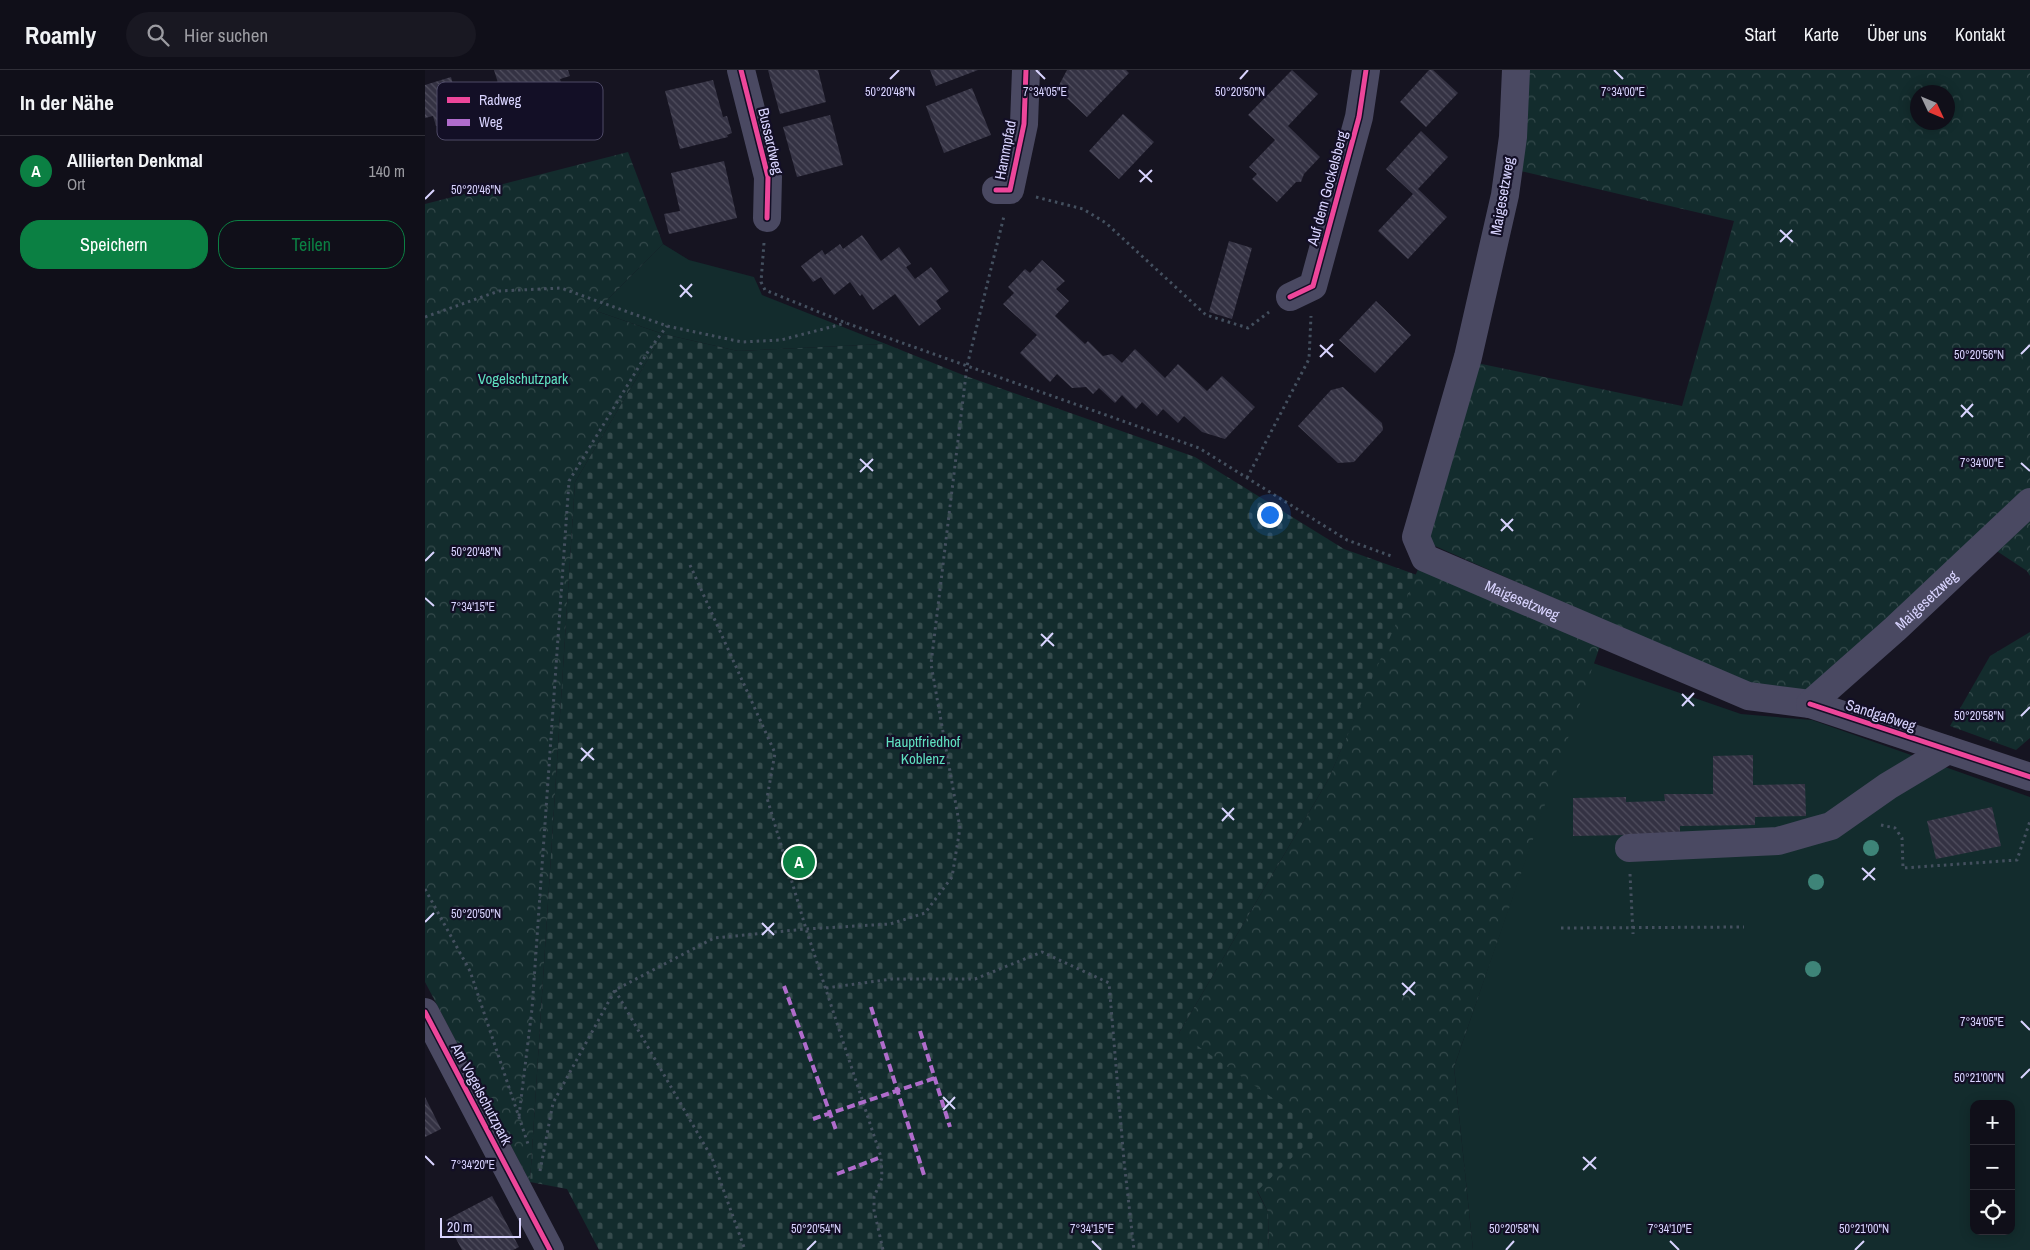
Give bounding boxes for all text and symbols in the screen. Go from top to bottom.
search box [126,12,476,57]
text: Roamly [25,19,96,51]
icon: search [144,21,172,49]
text: Hier suchen [184,22,268,48]
text: Start [1745,22,1776,47]
text: Karte [1804,22,1839,47]
text: Über uns [1867,22,1927,47]
text: Kontakt [1955,22,2005,47]
legend [437,82,603,140]
text: 50°20'48"N [865,84,915,100]
text: 7°34'05"E [1023,84,1067,100]
text: 50°20'50"N [1215,84,1265,100]
text: 7°34'00"E [1601,84,1645,100]
north arrow [1910,85,1955,130]
text: In der Nähe [20,88,114,117]
text: Radweg [479,91,522,109]
street label: Bussardweg [753,106,789,176]
text: Weg [479,113,503,131]
street label: Hammpfad [989,118,1021,182]
street label: Auf dem Gockelsberg [1301,128,1352,249]
text: Alliierten Denkmal [67,147,203,173]
street label: Maigesetzweg [1485,155,1519,237]
text: A [31,160,41,182]
text: 140 m [369,160,405,182]
text: Ort [67,173,85,195]
text: 50°20'46"N [451,182,501,198]
button: Speichern [20,220,208,269]
button: Teilen [218,220,405,269]
text: 50°20'56"N [1954,347,2004,363]
park label: Vogelschutzpark [478,368,569,389]
text: 7°34'00"E [1960,455,2004,471]
your location [1257,502,1283,528]
text: 50°20'48"N [451,544,501,560]
street label: Maigesetzweg [1890,565,1962,635]
street label: Maigesetzweg [1482,574,1563,625]
text: 7°34'15"E [451,599,495,615]
street label: Sandgaßweg [1843,694,1919,736]
text: 50°20'58"N [1954,708,2004,724]
park label: Hauptfriedhof Koblenz [886,731,961,769]
pin: A [783,843,815,881]
text: 50°20'50"N [451,906,501,922]
text: 7°34'05"E [1960,1014,2004,1030]
street label: Am Vogelschutzpark [446,1039,518,1149]
text: 50°21'00"N [1954,1070,2004,1086]
map controls [1970,1100,2015,1235]
button: + [1970,1100,2015,1145]
button: − [1970,1145,2015,1190]
text: 7°34'20"E [451,1157,495,1173]
button: locate [1970,1190,2015,1235]
scale bar [440,1215,521,1238]
text: 20 m [447,1218,473,1236]
text: 50°20'54"N [791,1221,841,1237]
text: 7°34'15"E [1070,1221,1114,1237]
text: 50°20'58"N [1489,1221,1539,1237]
text: 7°34'10"E [1648,1221,1692,1237]
text: 50°21'00"N [1839,1221,1889,1237]

